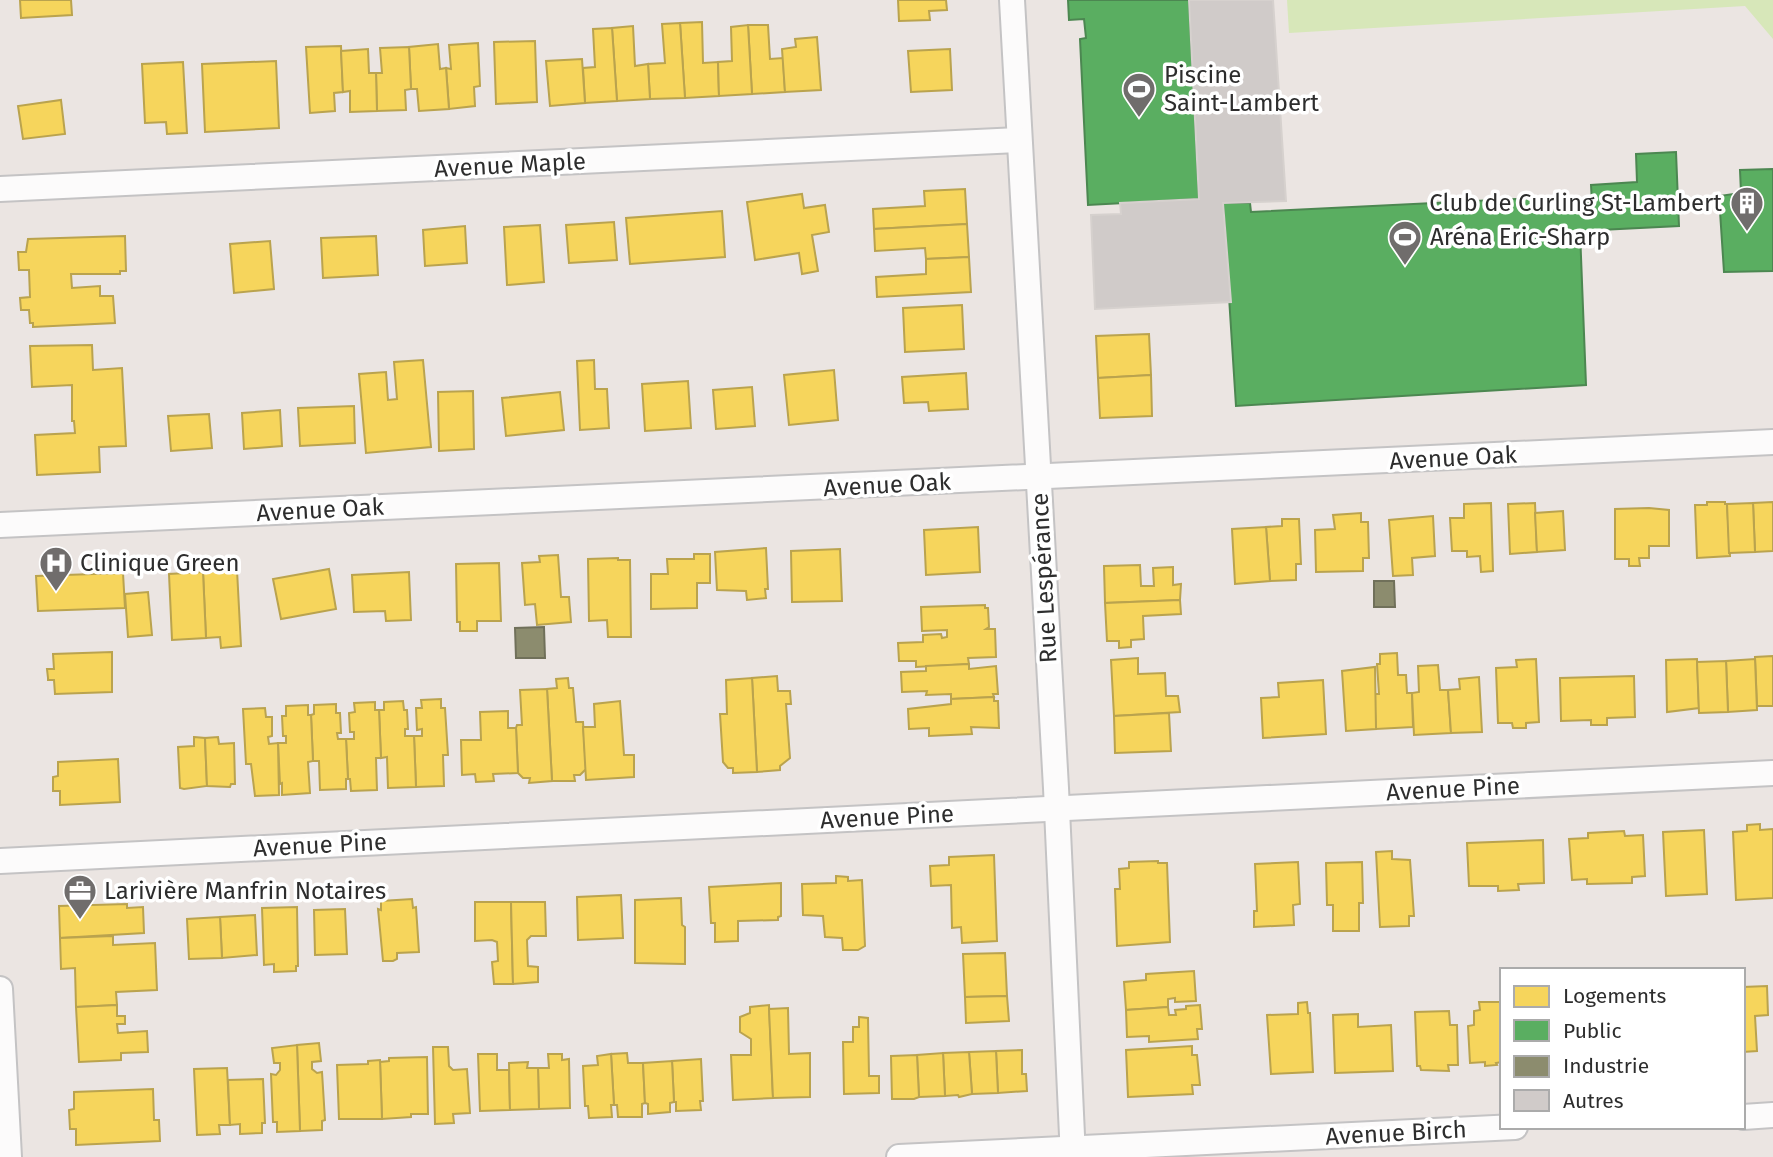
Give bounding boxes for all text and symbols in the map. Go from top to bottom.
place label: Piscine Saint-Lambert [1164,61,1319,117]
sports icon: Piscine Saint-Lambert [1120,70,1158,119]
street label: Avenue Maple [433,147,587,183]
building icon: Club de Curling St-Lambert [1728,184,1766,233]
place label: Club de Curling St-Lambert [1429,189,1722,217]
sports icon: Aréna Eric-Sharp [1386,218,1424,267]
place label: Aréna Eric-Sharp [1430,223,1610,251]
street label: Avenue Oak [1388,441,1518,475]
street label: Avenue Oak [822,468,952,502]
street label: Rue Lespérance [1026,492,1062,664]
street label: Avenue Oak [255,493,385,527]
hospital icon: Clinique Green [37,544,75,593]
place label: Clinique Green [80,549,240,577]
street label: Avenue Pine [1385,772,1521,806]
street label: Avenue Pine [819,800,955,834]
street label: Avenue Pine [252,828,388,862]
office icon: Larivière Manfrin Notaires [61,872,99,921]
place label: Larivière Manfrin Notaires [104,877,386,905]
legend [1500,968,1745,1129]
text: Logements [1563,983,1667,1009]
text: Public [1563,1018,1621,1044]
text: Industrie [1563,1053,1649,1079]
text: Autres [1563,1088,1624,1114]
street label: Avenue Birch [1325,1115,1467,1151]

